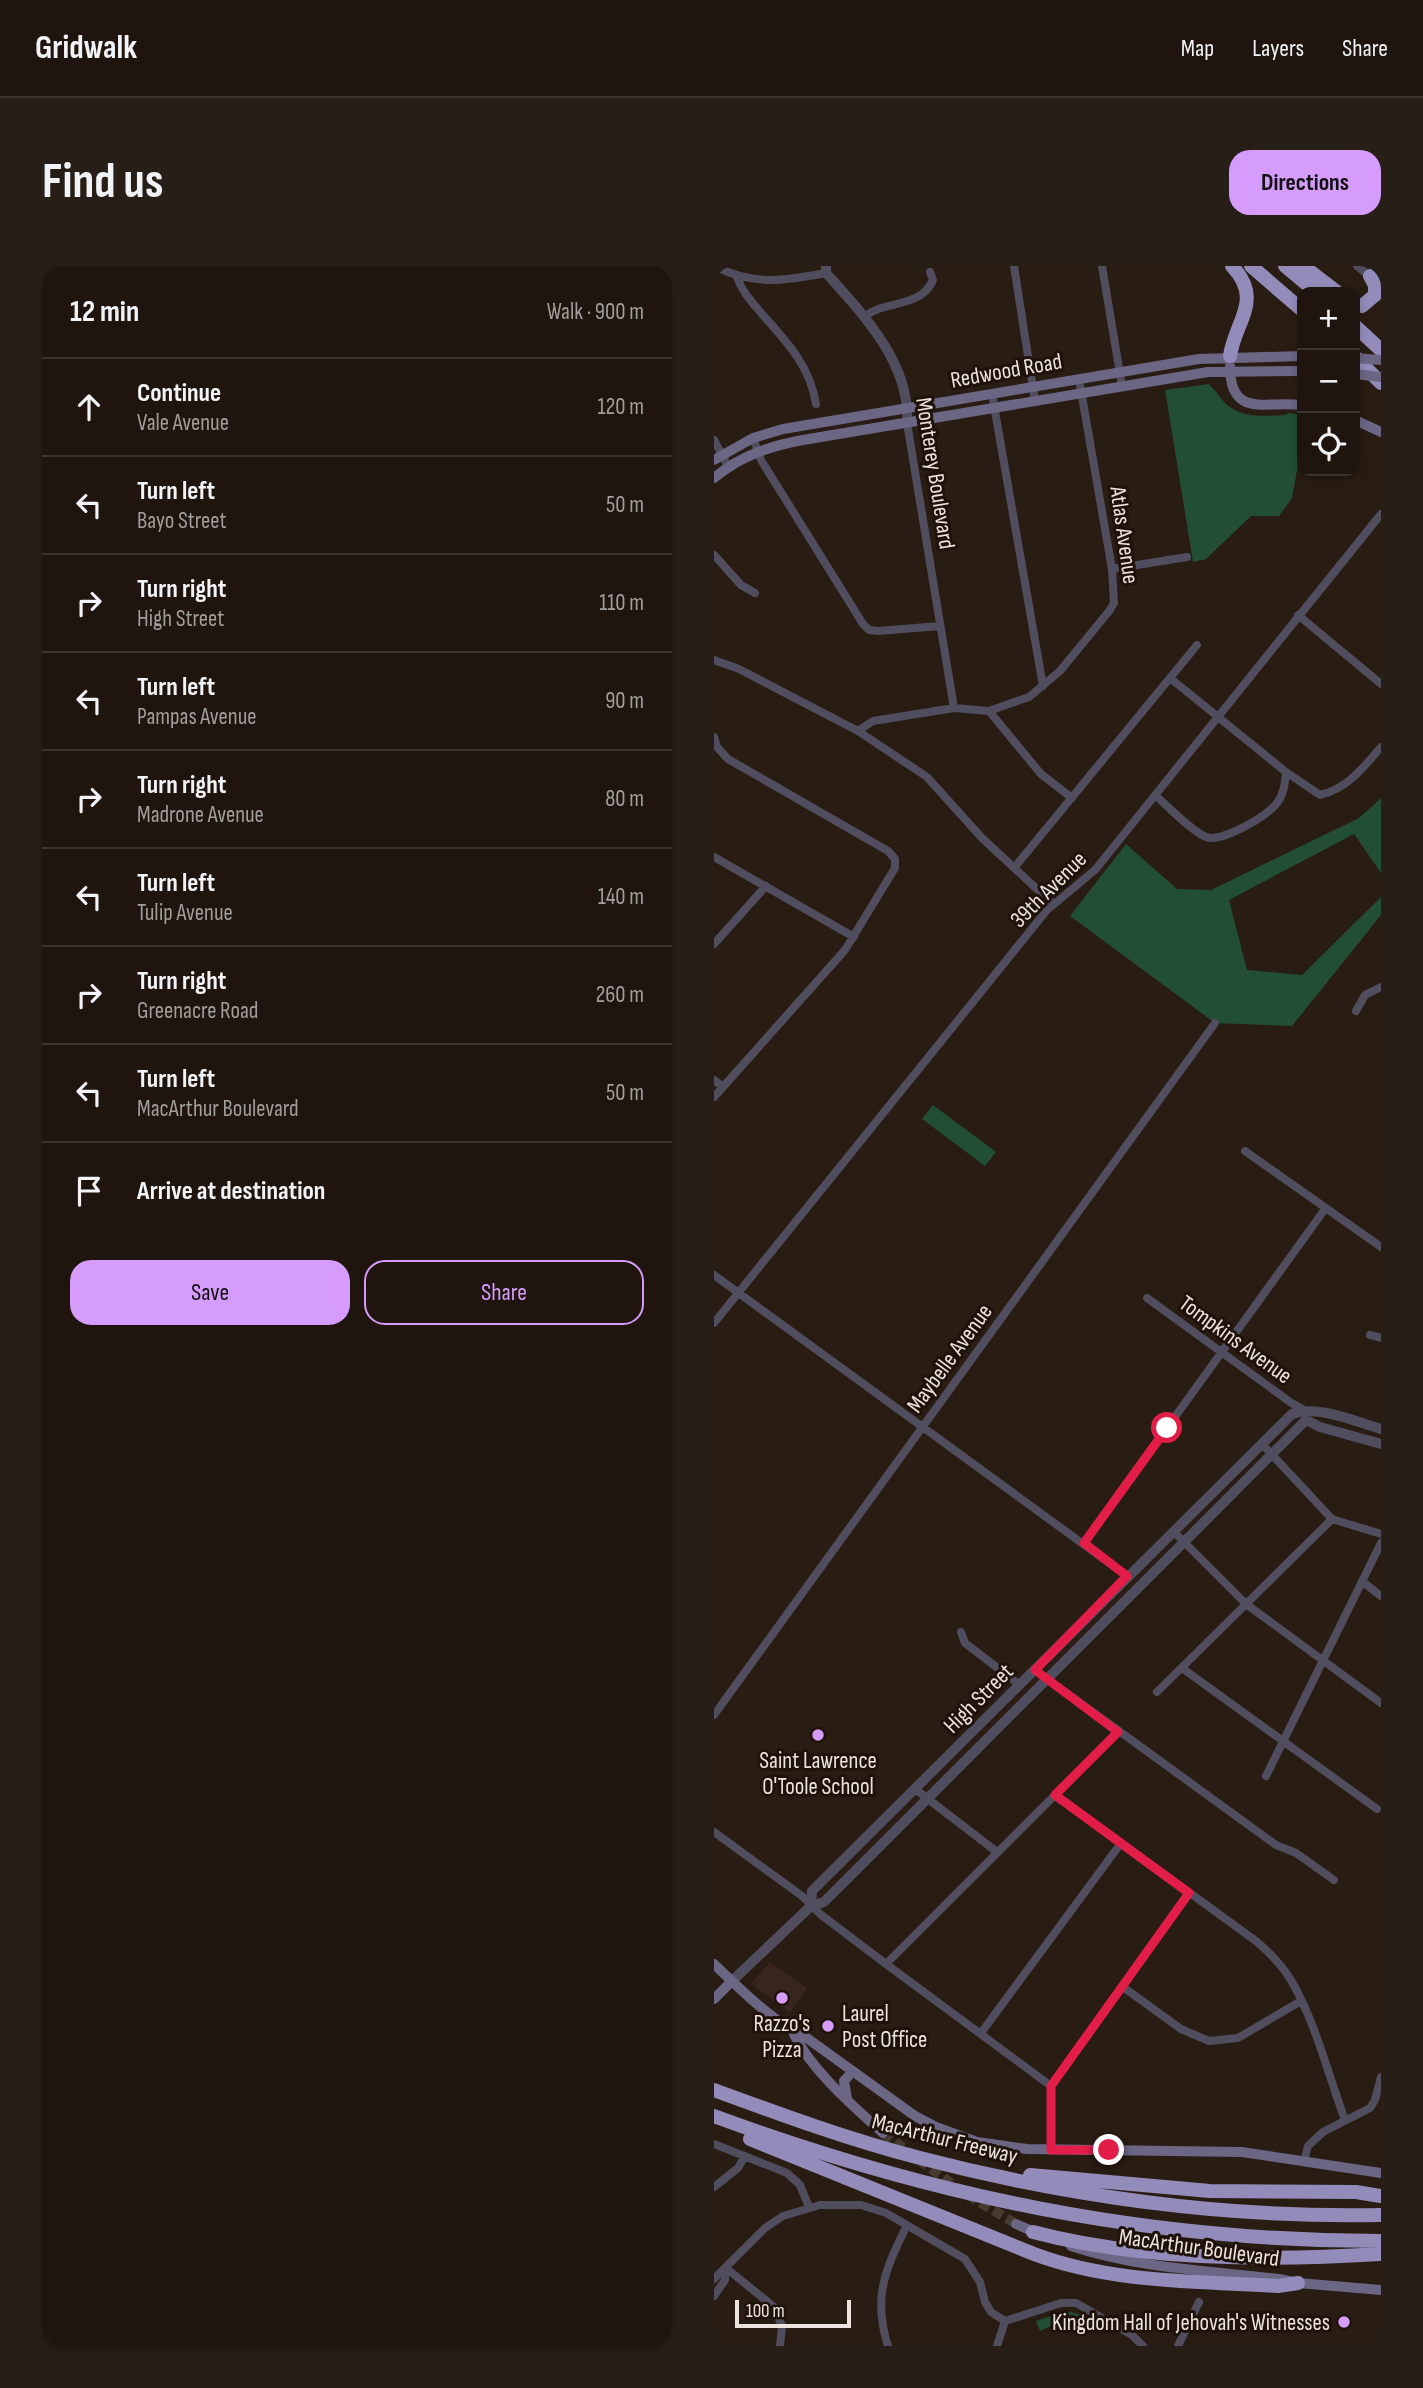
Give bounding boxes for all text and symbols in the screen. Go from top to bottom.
text: Gridwalk [35,28,137,68]
text: Map [1181,34,1214,63]
text: Layers [1252,34,1304,63]
text: Share [1342,34,1388,63]
button: Directions [1229,150,1381,215]
text: Find us [42,153,164,212]
map controls [1297,287,1360,476]
button: + [1297,287,1360,350]
text: 12 min [70,294,139,330]
text: Walk · 900 m [547,298,644,326]
street label: Redwood Road [948,347,1064,395]
button: − [1297,350,1360,413]
text: Continue [137,378,221,409]
icon: ahead [70,388,108,426]
text: 120 m [598,393,644,421]
street label: Monterey Boulevard [909,395,961,551]
text: Vale Avenue [137,409,229,437]
button: locate [1297,413,1360,476]
text: Turn left [137,476,215,507]
street label: Atlas Avenue [1103,484,1145,586]
icon: left [70,486,108,524]
text: 50 m [606,491,644,519]
text: Bayo Street [137,507,226,535]
text: Turn right [137,574,226,605]
icon: right [70,584,108,622]
text: 110 m [599,589,644,617]
text: High Street [137,605,224,633]
text: Turn left [137,672,215,703]
icon: left [70,682,108,720]
text: 90 m [605,687,644,715]
text: Pampas Avenue [137,703,257,731]
text: Turn right [137,770,226,801]
icon: right [70,780,108,818]
text: 80 m [605,785,644,813]
text: Madrone Avenue [137,801,264,829]
street label: 39th Avenue [1005,846,1093,934]
text: Turn left [137,868,215,899]
icon: left [70,878,108,916]
text: 140 m [598,883,644,911]
text: Tulip Avenue [137,899,233,927]
text: Turn right [137,966,226,997]
icon: right [70,976,108,1014]
text: 260 m [596,981,644,1009]
text: Greenacre Road [137,997,258,1025]
text: Turn left [137,1064,215,1095]
icon: left [70,1074,108,1112]
text: 50 m [606,1079,644,1107]
text: MacArthur Boulevard [137,1095,299,1123]
icon: arrive [70,1172,108,1210]
text: Arrive at destination [137,1176,325,1207]
button: Save [70,1260,350,1325]
button: Share [364,1260,644,1325]
street label: Tompkins Avenue [1173,1289,1297,1390]
street label: Maybelle Avenue [901,1299,999,1418]
route start [1151,1412,1182,1443]
street label: High Street [938,1658,1019,1739]
marker: Saint Lawrence O'Toole School [810,1727,826,1743]
place label: Saint Lawrence O'Toole School [759,1747,877,1801]
marker: Razzo's Pizza [774,1990,790,2006]
place label: Laurel Post Office [842,2000,927,2054]
place label: Razzo's Pizza [754,2010,810,2064]
marker: Laurel Post Office [820,2018,836,2034]
street label: MacArthur Freeway [869,2107,1021,2171]
route end [1093,2134,1124,2165]
street label: MacArthur Boulevard [1117,2223,1281,2273]
scale bar [735,2297,850,2329]
text: 100 m [746,2300,785,2323]
place label: Kingdom Hall of Jehovah's Witnesses [1052,2309,1330,2337]
marker: Kingdom Hall of Jehovah's Witnesses [1336,2314,1352,2330]

